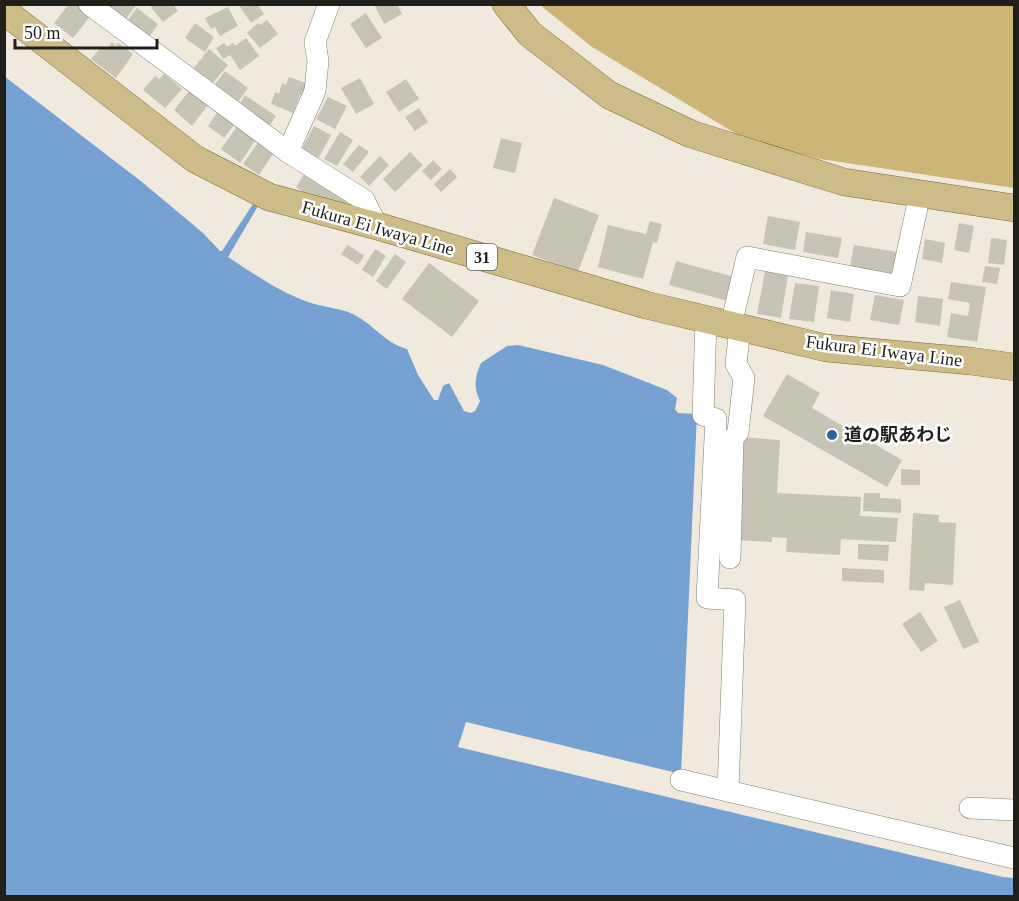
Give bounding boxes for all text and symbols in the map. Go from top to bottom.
scale bar [15,12,158,50]
text: 50 m [24,23,61,43]
street label: Fukura Ei Iwaya Line [300,197,456,259]
road number: 31 [467,244,497,270]
street label: Fukura Ei Iwaya Line [805,331,963,371]
place label: 道の駅あわじ [844,425,952,445]
marker: 道の駅あわじ [825,428,839,442]

